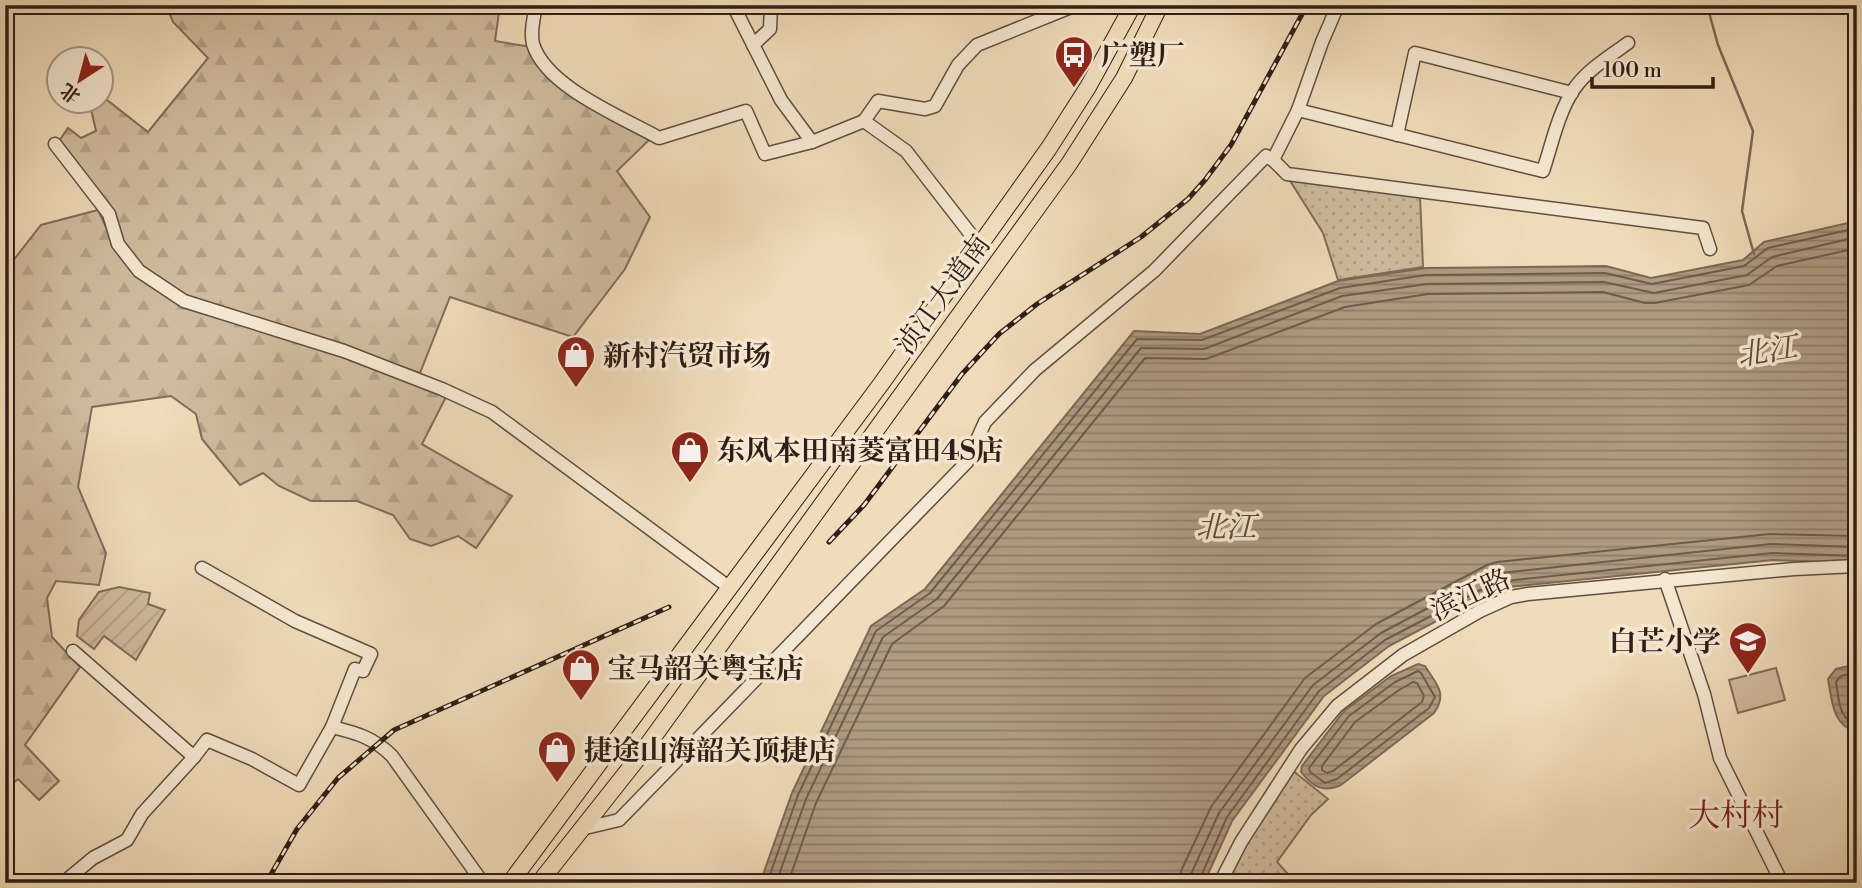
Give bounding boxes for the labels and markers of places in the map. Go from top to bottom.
bus stop icon: 广塑厂 [1053,34,1095,89]
place label: 广塑厂 [1101,39,1185,74]
shop icon: 新村汽贸市场 [555,334,597,389]
place label: 新村汽贸市场 [603,339,771,374]
shop icon: 东风本田南菱富田4S店 [669,429,711,484]
place label: 东风本田南菱富田4S店 [717,434,1004,469]
school or university icon: 白芒小学 [1727,620,1769,675]
place label: 白芒小学 [1609,625,1721,660]
shop icon: 宝马韶关粤宝店 [560,647,602,702]
place label: 宝马韶关粤宝店 [608,652,804,687]
shop icon: 捷途山海韶关顶捷店 [536,729,578,784]
place label: 捷途山海韶关顶捷店 [584,734,836,769]

